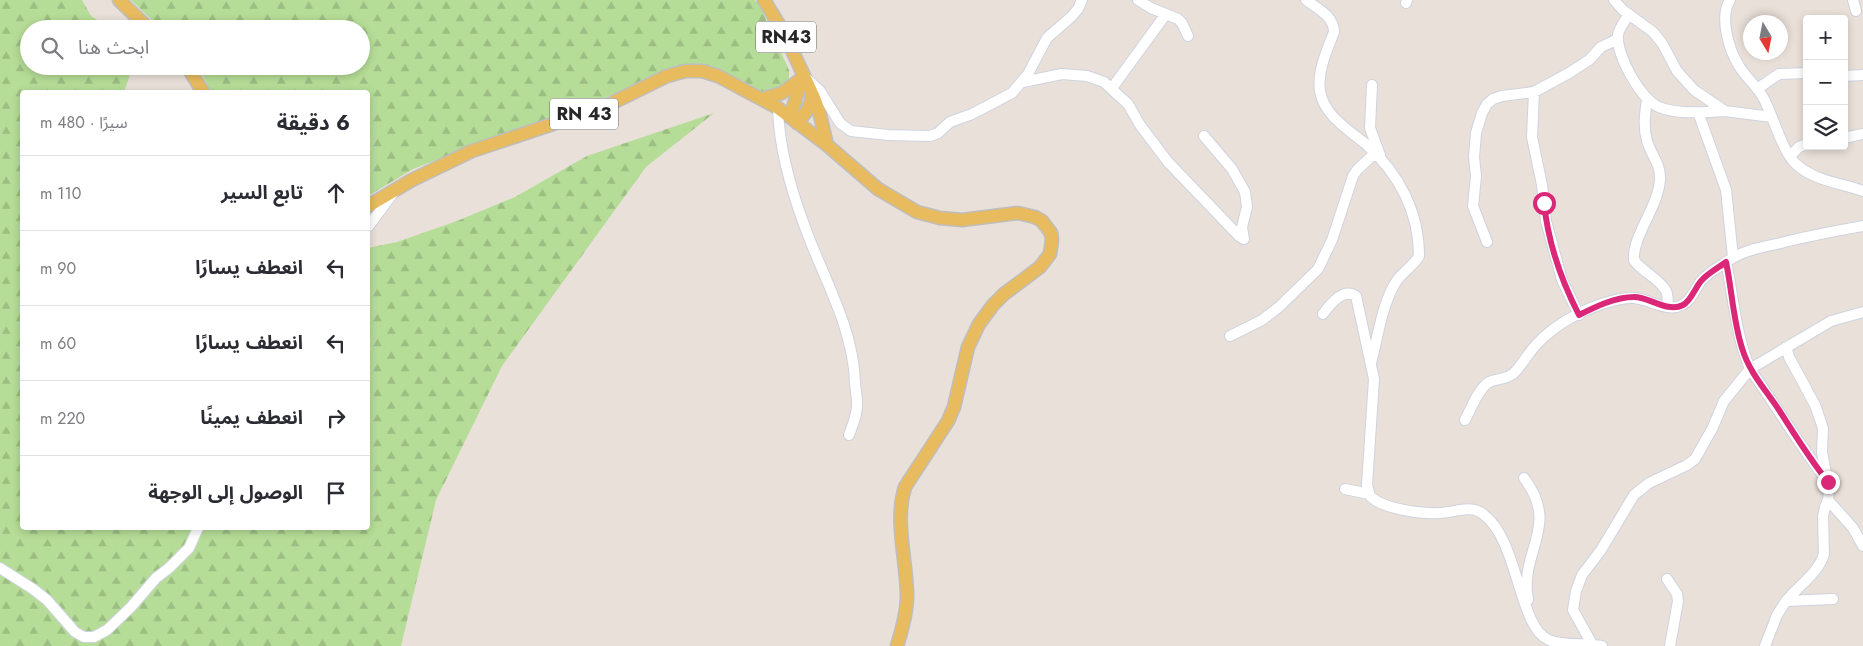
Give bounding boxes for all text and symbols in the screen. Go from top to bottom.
north arrow [1743,15,1788,60]
map controls [1803,15,1848,150]
button: + [1803,15,1848,60]
search box [20,20,370,75]
road number: RN43 [756,22,816,52]
icon: search [38,34,66,62]
text: ابحث هنا [78,34,149,61]
button: − [1803,60,1848,105]
road number: RN 43 [550,98,618,130]
button: layers [1803,105,1848,150]
text: 6 دقيقة [277,108,350,138]
text: سيرًا · 480 m [40,111,128,134]
text: تابع السير [221,179,303,206]
icon: ahead [322,179,350,207]
text: 110 m [40,182,81,205]
route start [1533,192,1556,215]
text: انعطف يسارًا [195,254,303,281]
icon: left [322,254,350,282]
text: 90 m [40,257,76,280]
text: انعطف يسارًا [195,329,303,356]
icon: left [322,329,350,357]
text: 60 m [40,332,76,355]
text: انعطف يمينًا [200,404,303,431]
icon: right [322,404,350,432]
text: 220 m [40,407,85,430]
route end [1817,471,1840,494]
text: الوصول إلى الوجهة [148,479,303,506]
icon: arrive [322,479,350,507]

